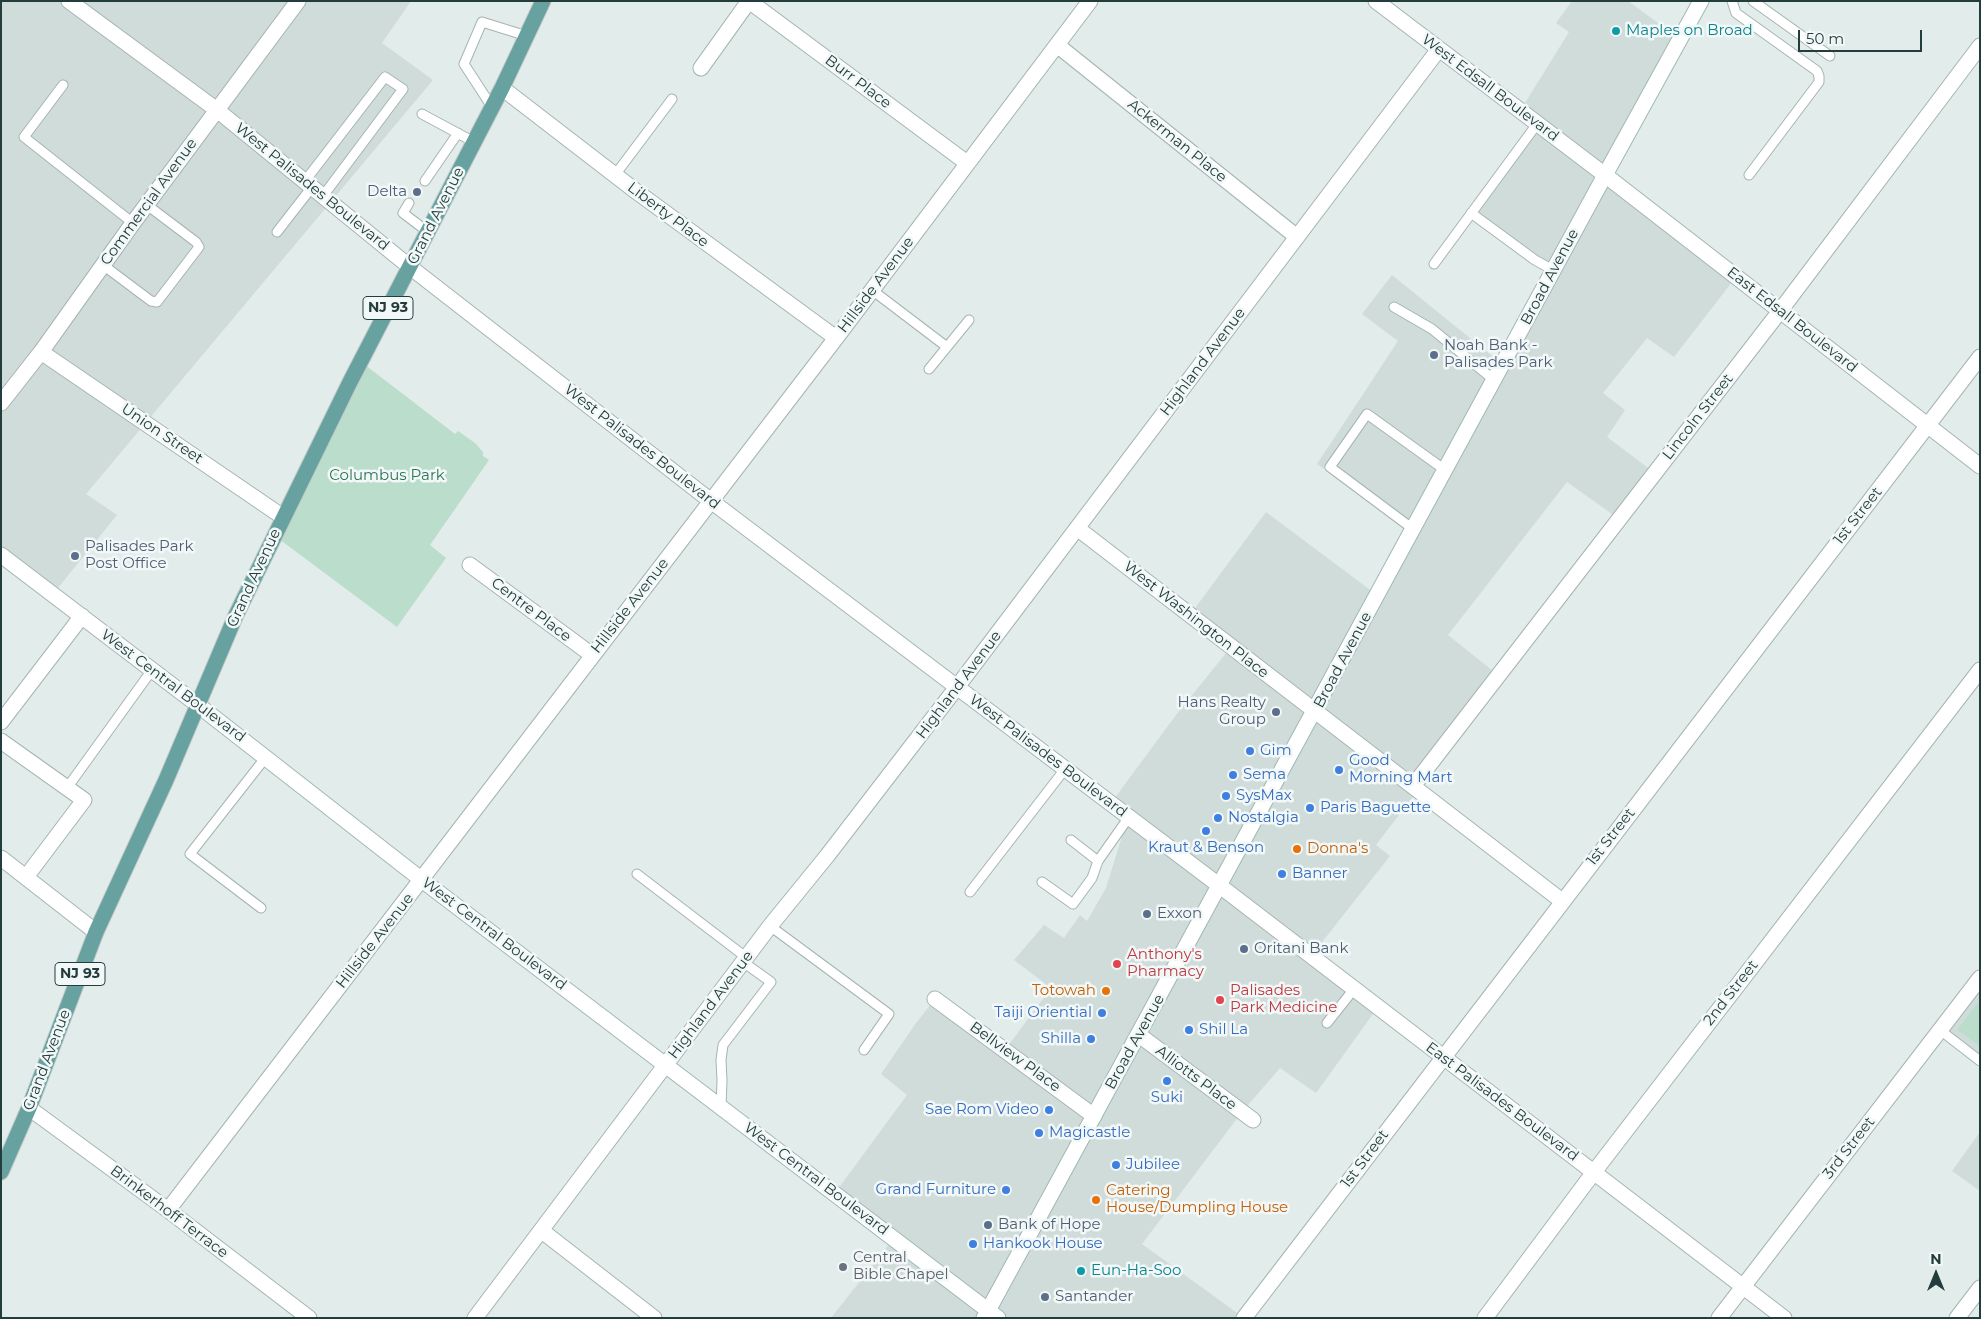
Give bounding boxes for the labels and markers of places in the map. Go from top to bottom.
place label: Maples on Broad [1626,22,1753,40]
marker: Maples on Broad [1610,25,1622,37]
place label: Delta [367,183,407,201]
marker: Delta [411,186,423,198]
place label: Noah Bank - Palisades Park [1444,337,1552,372]
marker: Noah Bank - Palisades Park [1428,349,1440,361]
place label: Palisades Park Post Office [85,538,193,573]
marker: Palisades Park Post Office [69,550,81,562]
place label: Hans Realty Group [1177,694,1266,729]
marker: Hans Realty Group [1270,706,1282,718]
place label: Gim [1260,742,1292,760]
marker: Gim [1244,745,1256,757]
place label: Good Morning Mart [1349,752,1453,787]
marker: Good Morning Mart [1333,764,1345,776]
place label: Sema [1243,766,1286,784]
marker: Sema [1227,769,1239,781]
place label: SysMax [1236,787,1292,805]
marker: SysMax [1220,790,1232,802]
place label: Paris Baguette [1320,799,1431,817]
marker: Paris Baguette [1304,802,1316,814]
place label: Nostalgia [1228,809,1299,827]
marker: Nostalgia [1212,812,1224,824]
marker: Kraut & Benson [1200,825,1212,837]
place label: Kraut & Benson [1148,839,1264,857]
place label: Donna's [1307,840,1368,858]
marker: Donna's [1291,843,1303,855]
place label: Banner [1292,865,1348,883]
marker: Banner [1276,868,1288,880]
place label: Exxon [1157,905,1202,923]
marker: Exxon [1141,908,1153,920]
place label: Oritani Bank [1254,940,1348,958]
marker: Oritani Bank [1238,943,1250,955]
place label: Anthony's Pharmacy [1127,946,1204,981]
marker: Anthony's Pharmacy [1111,958,1123,970]
place label: Totowah [1032,982,1096,1000]
place label: Palisades Park Medicine [1230,982,1337,1017]
marker: Totowah [1100,985,1112,997]
marker: Palisades Park Medicine [1214,994,1226,1006]
place label: Taiji Oriential [994,1004,1092,1022]
marker: Taiji Oriential [1096,1007,1108,1019]
place label: Shil La [1199,1021,1248,1039]
marker: Shil La [1183,1024,1195,1036]
place label: Shilla [1041,1030,1081,1048]
marker: Shilla [1085,1033,1097,1045]
marker: Suki [1161,1075,1173,1087]
place label: Suki [1151,1089,1183,1107]
place label: Sae Rom Video [925,1101,1039,1119]
marker: Sae Rom Video [1043,1104,1055,1116]
place label: Magicastle [1049,1124,1130,1142]
marker: Magicastle [1033,1127,1045,1139]
place label: Jubilee [1126,1156,1180,1174]
marker: Jubilee [1110,1159,1122,1171]
place label: Grand Furniture [876,1181,996,1199]
place label: Catering House/Dumpling House [1106,1182,1288,1217]
marker: Grand Furniture [1000,1184,1012,1196]
marker: Catering House/Dumpling House [1090,1194,1102,1206]
place label: Bank of Hope [998,1216,1100,1234]
marker: Bank of Hope [982,1219,994,1231]
place label: Hankook House [983,1235,1103,1253]
marker: Hankook House [967,1238,979,1250]
place label: Central Bible Chapel [853,1249,948,1284]
marker: Central Bible Chapel [837,1261,849,1273]
place label: Eun-Ha-Soo [1091,1262,1181,1280]
marker: Eun-Ha-Soo [1075,1265,1087,1277]
place label: Santander [1055,1288,1133,1306]
marker: Santander [1039,1291,1051,1303]

